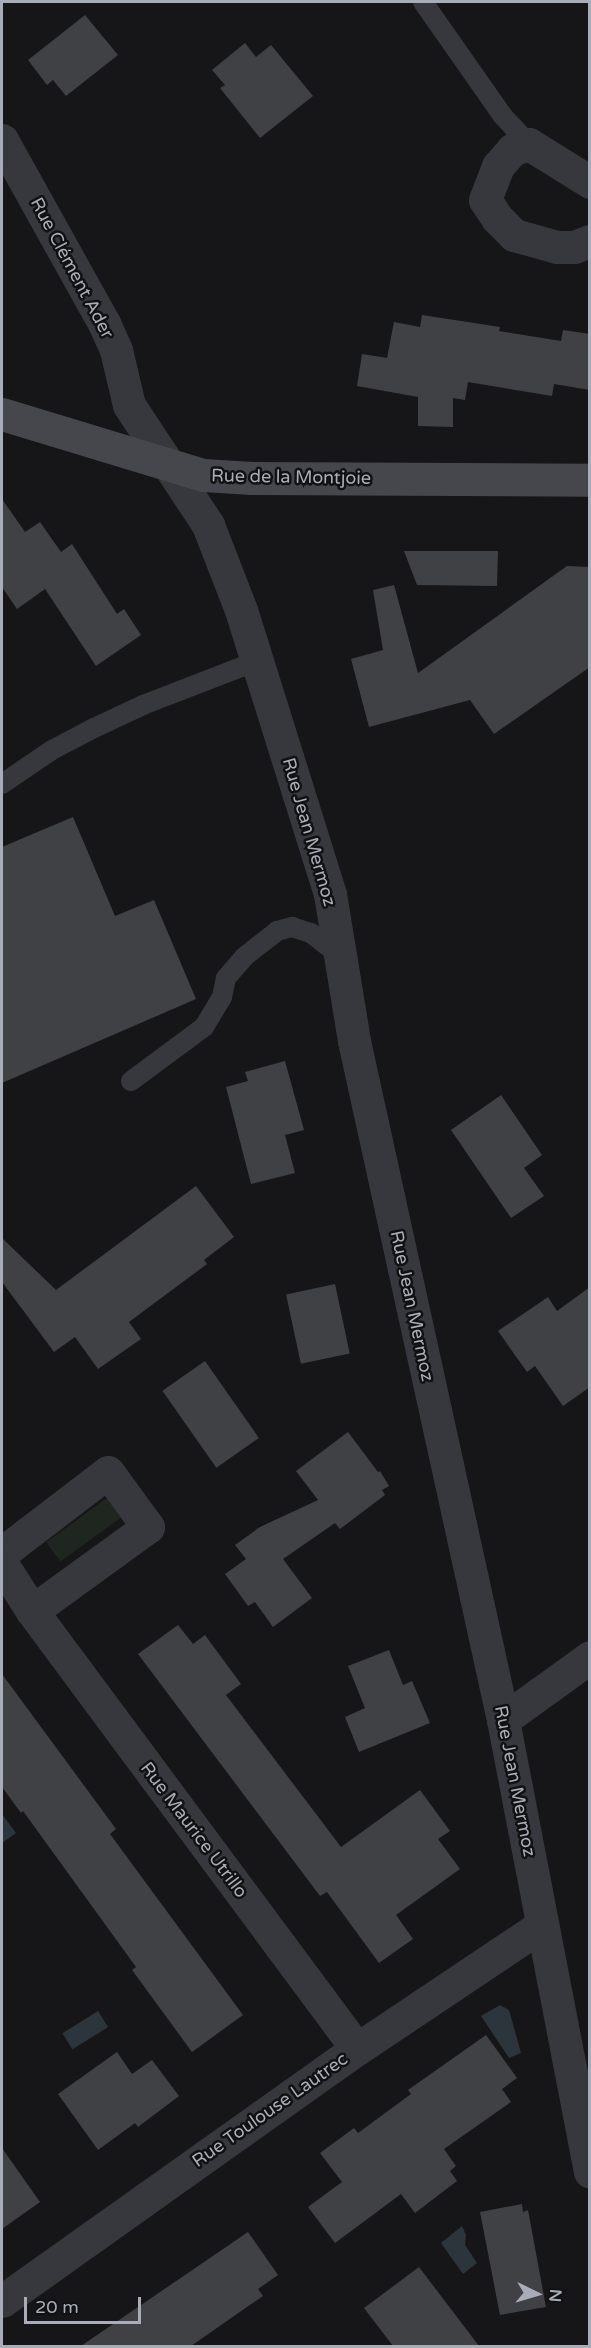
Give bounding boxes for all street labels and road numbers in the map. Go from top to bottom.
street label: Rue Clément Ader [26,194,118,342]
street label: Rue de la Montjoie [211,465,371,489]
street label: Rue Jean Mermoz [277,755,341,909]
street label: Rue Jean Mermoz [385,1229,439,1383]
street label: Rue Jean Mermoz [490,1704,540,1858]
street label: Rue Maurice Utrillo [136,1758,252,1902]
street label: Rue Toulouse Lautrec [188,2048,352,2172]

